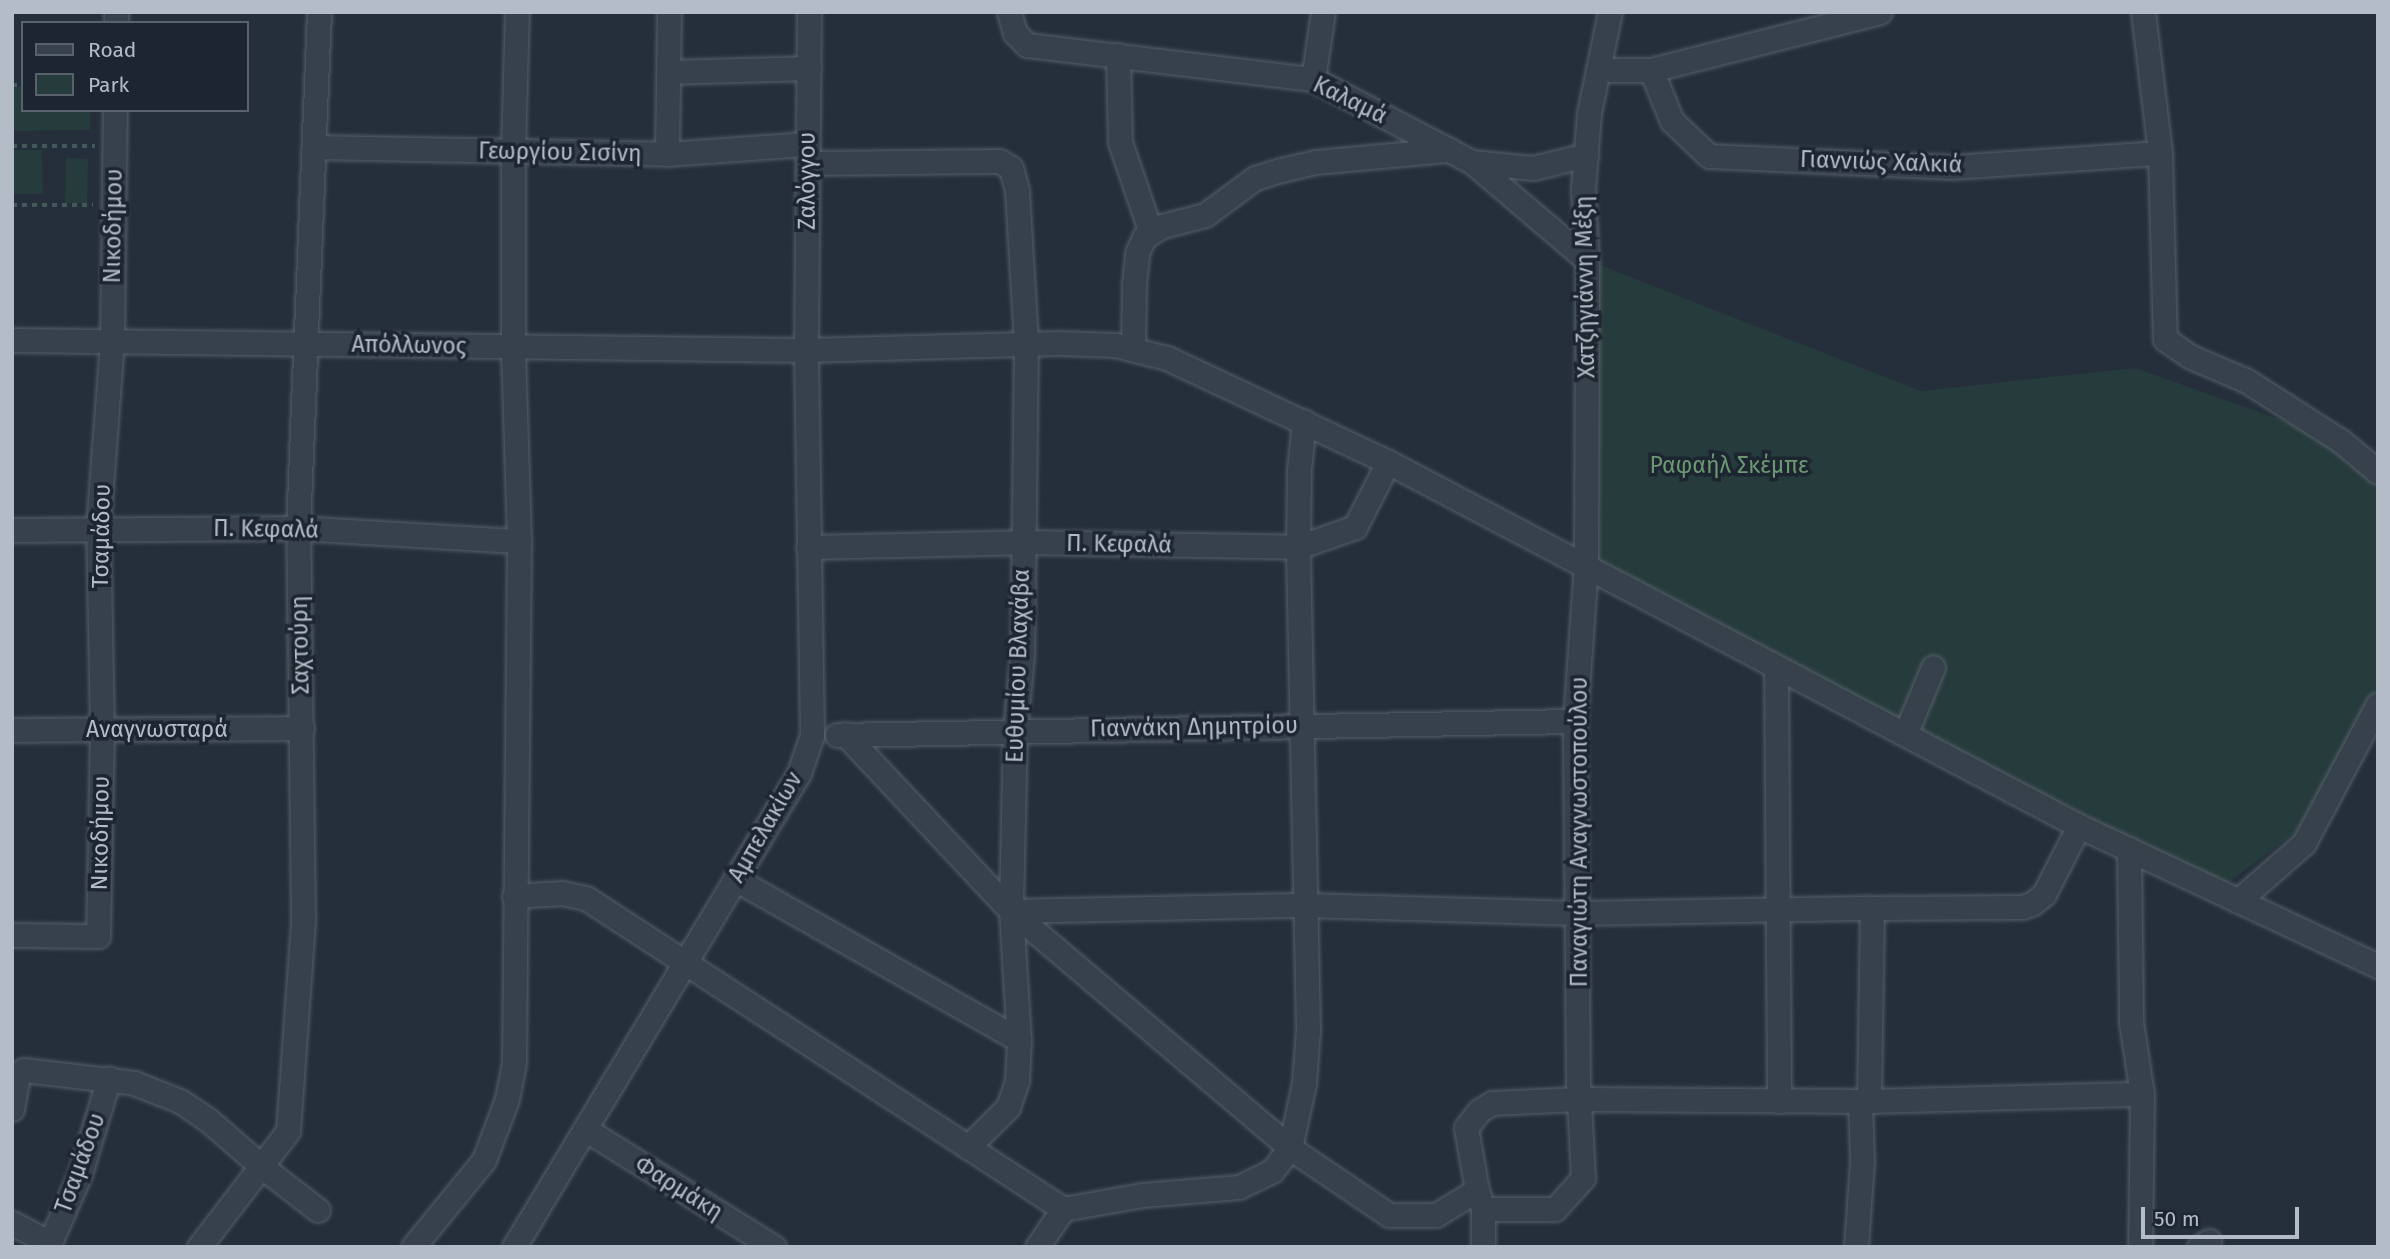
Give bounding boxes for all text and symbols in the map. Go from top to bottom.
legend [21,21,248,112]
text: Road [88,37,136,63]
street label: Καλαμά [1309,70,1391,130]
text: Park [88,72,129,98]
street label: Ζαλόγγου [793,132,821,230]
street label: Γεωργίου Σισίνη [478,137,642,167]
street label: Γιαννιώς Χαλκιά [1799,145,1963,179]
street label: Νικοδήμου [98,168,128,284]
street label: Χατζηγιάννη Μέξη [1570,196,1600,378]
street label: Απόλλωνος [351,330,467,360]
park label: Ραφαήλ Σκέμπε [1649,451,1809,479]
street label: Τσαμάδου [86,484,116,588]
street label: Π. Κεφαλά [213,514,319,544]
street label: Π. Κεφαλά [1066,529,1172,559]
street label: Ευθυμίου Βλαχάβα [1001,569,1035,763]
street label: Σαχτούρη [285,595,315,695]
street label: Παναγιώτη Αναγνωστοπούλου [1565,677,1593,987]
street label: Γιαννάκη Δημητρίου [1090,711,1298,743]
street label: Αναγνωσταρά [86,715,228,743]
street label: Αμπελακίων [722,767,808,887]
street label: Νικοδήμου [85,775,115,891]
street label: Τσαμάδου [49,1109,111,1217]
street label: Φαρμάκη [630,1150,728,1226]
scale bar [2145,1192,2302,1236]
text: 50 m [2154,1206,2200,1232]

